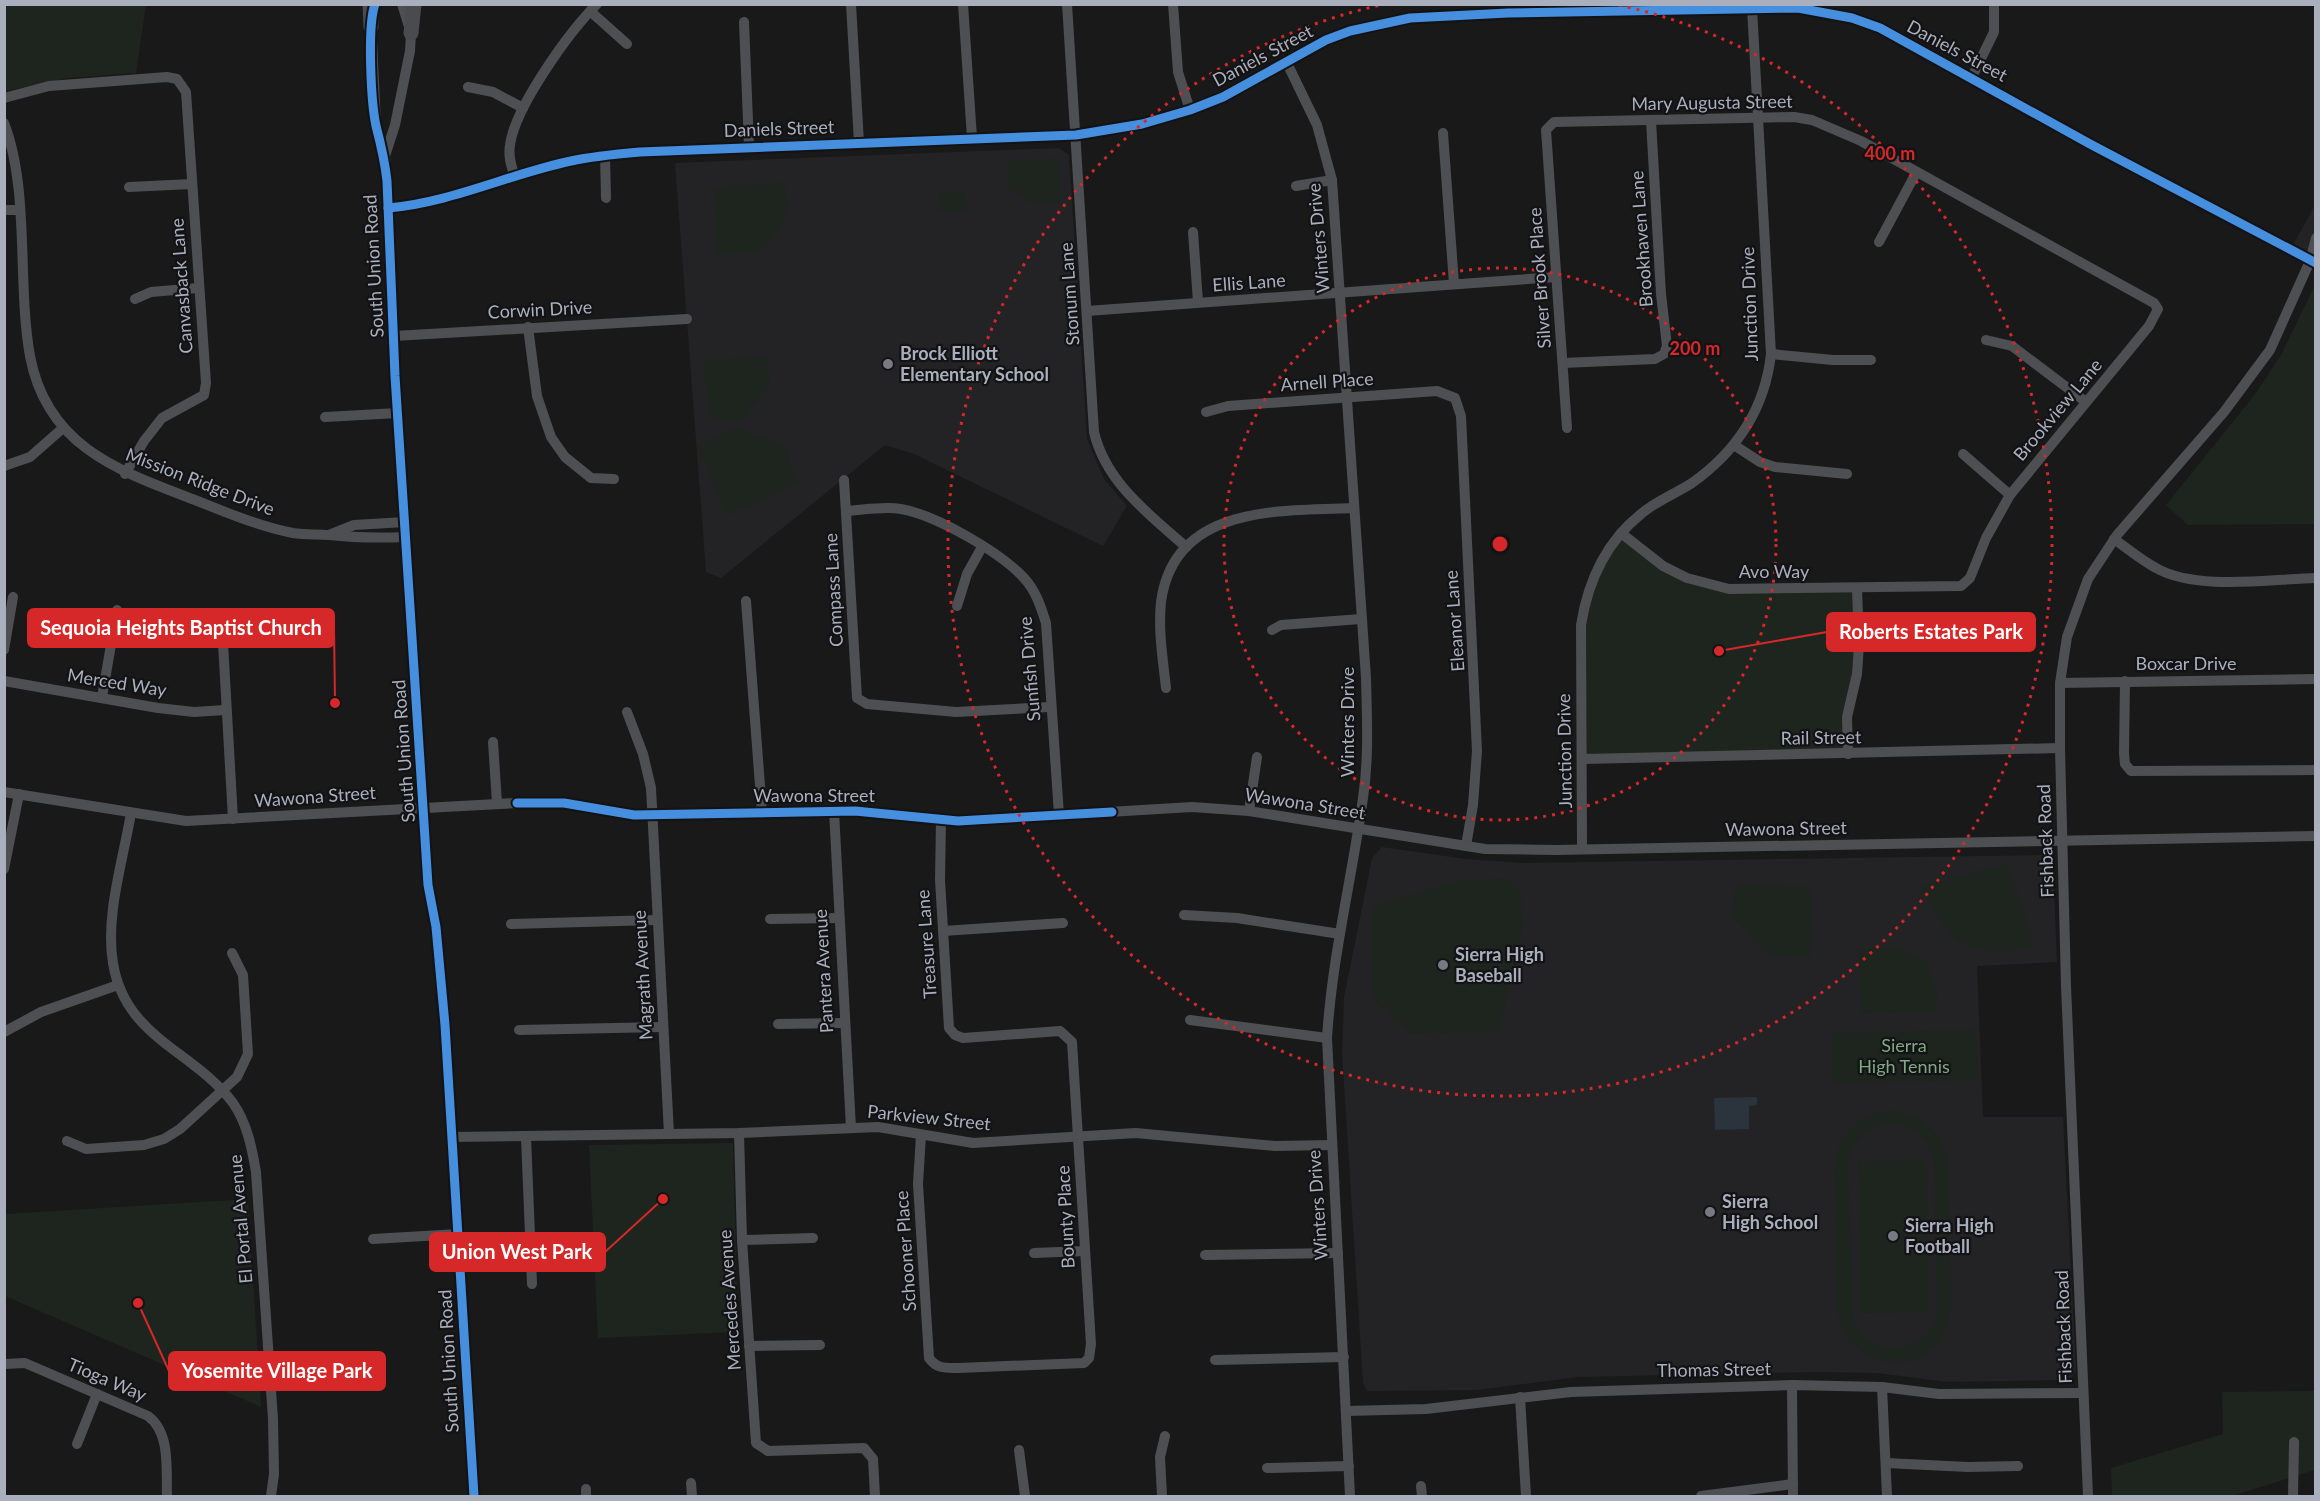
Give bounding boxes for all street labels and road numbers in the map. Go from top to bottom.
street label: Daniels Street [1904,15,2012,86]
street label: Daniels Street [1209,19,1317,91]
street label: Mary Augusta Street [1631,90,1793,114]
street label: Daniels Street [723,115,835,141]
street label: Brookhaven Lane [1625,170,1657,308]
street label: Winters Drive [1302,182,1334,294]
street label: South Union Road [358,194,388,338]
street label: Silver Brook Place [1523,207,1555,349]
street label: Canvasback Lane [165,218,197,355]
street label: Stonum Lane [1054,242,1084,346]
street label: Junction Drive [1736,246,1762,362]
street label: Ellis Lane [1212,268,1286,296]
street label: Corwin Drive [487,295,593,323]
street label: Brookview Lane [2008,354,2106,465]
street label: Arnell Place [1280,367,1374,395]
street label: Mission Ridge Drive [123,443,278,520]
street label: Compass Lane [819,533,847,647]
street label: Avo Way [1739,560,1810,582]
street label: Eleanor Lane [1439,570,1469,673]
street label: Sunfish Drive [1013,616,1045,722]
street label: Boxcar Drive [2135,652,2237,674]
street label: Merced Way [66,663,169,701]
street label: Winters Drive [1336,667,1358,777]
street label: South Union Road [387,679,419,823]
street label: Junction Drive [1552,693,1576,809]
street label: Rail Street [1780,725,1862,749]
street label: Wawona Street [253,781,377,811]
street label: Wawona Street [1243,783,1368,823]
street label: Wawona Street [753,784,875,806]
street label: Fishback Road [2032,784,2058,898]
street label: Wawona Street [1725,816,1848,840]
street label: Treasure Lane [911,889,941,999]
street label: Pantera Avenue [809,908,837,1034]
street label: Magrath Avenue [628,910,656,1041]
street label: Parkview Street [866,1100,992,1134]
street label: Winters Drive [1302,1149,1332,1261]
street label: El Portal Avenue [223,1154,257,1285]
street label: Bounty Place [1051,1165,1079,1269]
street label: Schooner Place [890,1190,920,1312]
street label: Mercedes Avenue [713,1229,745,1371]
street label: Fishback Road [2050,1270,2076,1384]
street label: South Union Road [433,1289,463,1433]
street label: Tioga Way [65,1353,151,1406]
street label: Thomas Street [1657,1357,1772,1381]

